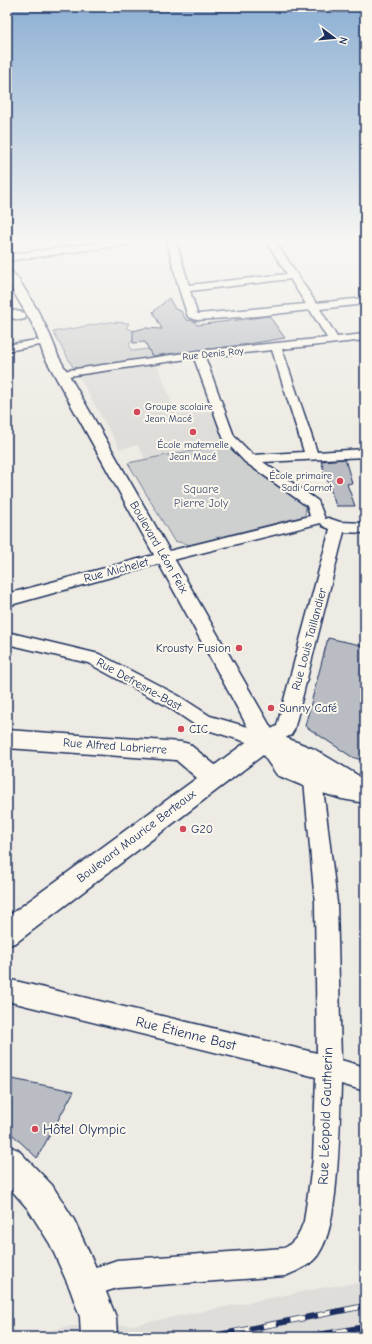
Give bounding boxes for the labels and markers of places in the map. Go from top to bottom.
place label: Groupe scolaire Jean Macé [145,401,213,425]
marker: Groupe scolaire Jean Macé [132,407,142,417]
marker: École maternelle Jean Macé [188,427,198,437]
place label: École maternelle Jean Macé [157,439,229,463]
place label: École primaire Sadi Carnot [269,470,333,494]
marker: École primaire Sadi Carnot [335,476,345,486]
place label: Krousty Fusion [156,641,231,655]
marker: Krousty Fusion [234,643,244,653]
place label: Sunny Café [279,701,337,715]
marker: Sunny Café [266,703,276,713]
place label: CIC [189,722,208,736]
marker: CIC [176,724,186,734]
place label: G20 [191,822,213,836]
marker: G20 [178,824,188,834]
place label: Hôtel Olympic [43,1121,126,1138]
marker: Hôtel Olympic [30,1124,40,1134]

